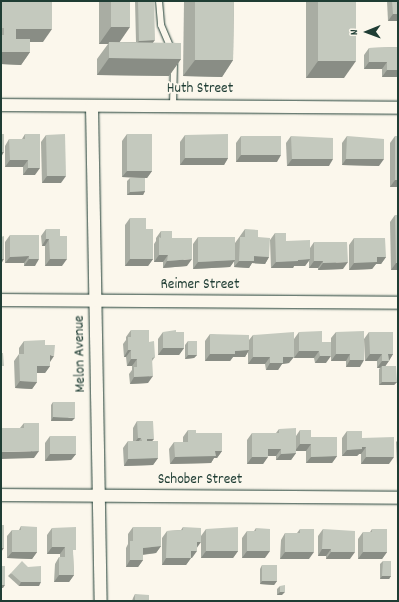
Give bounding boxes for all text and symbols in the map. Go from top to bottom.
north arrow [347,12,387,52]
text: N [347,29,363,35]
street label: Huth Street [167,81,233,99]
street label: Reimer Street [160,277,240,295]
street label: Melon Avenue [71,315,91,393]
street label: Schober Street [158,472,242,490]

